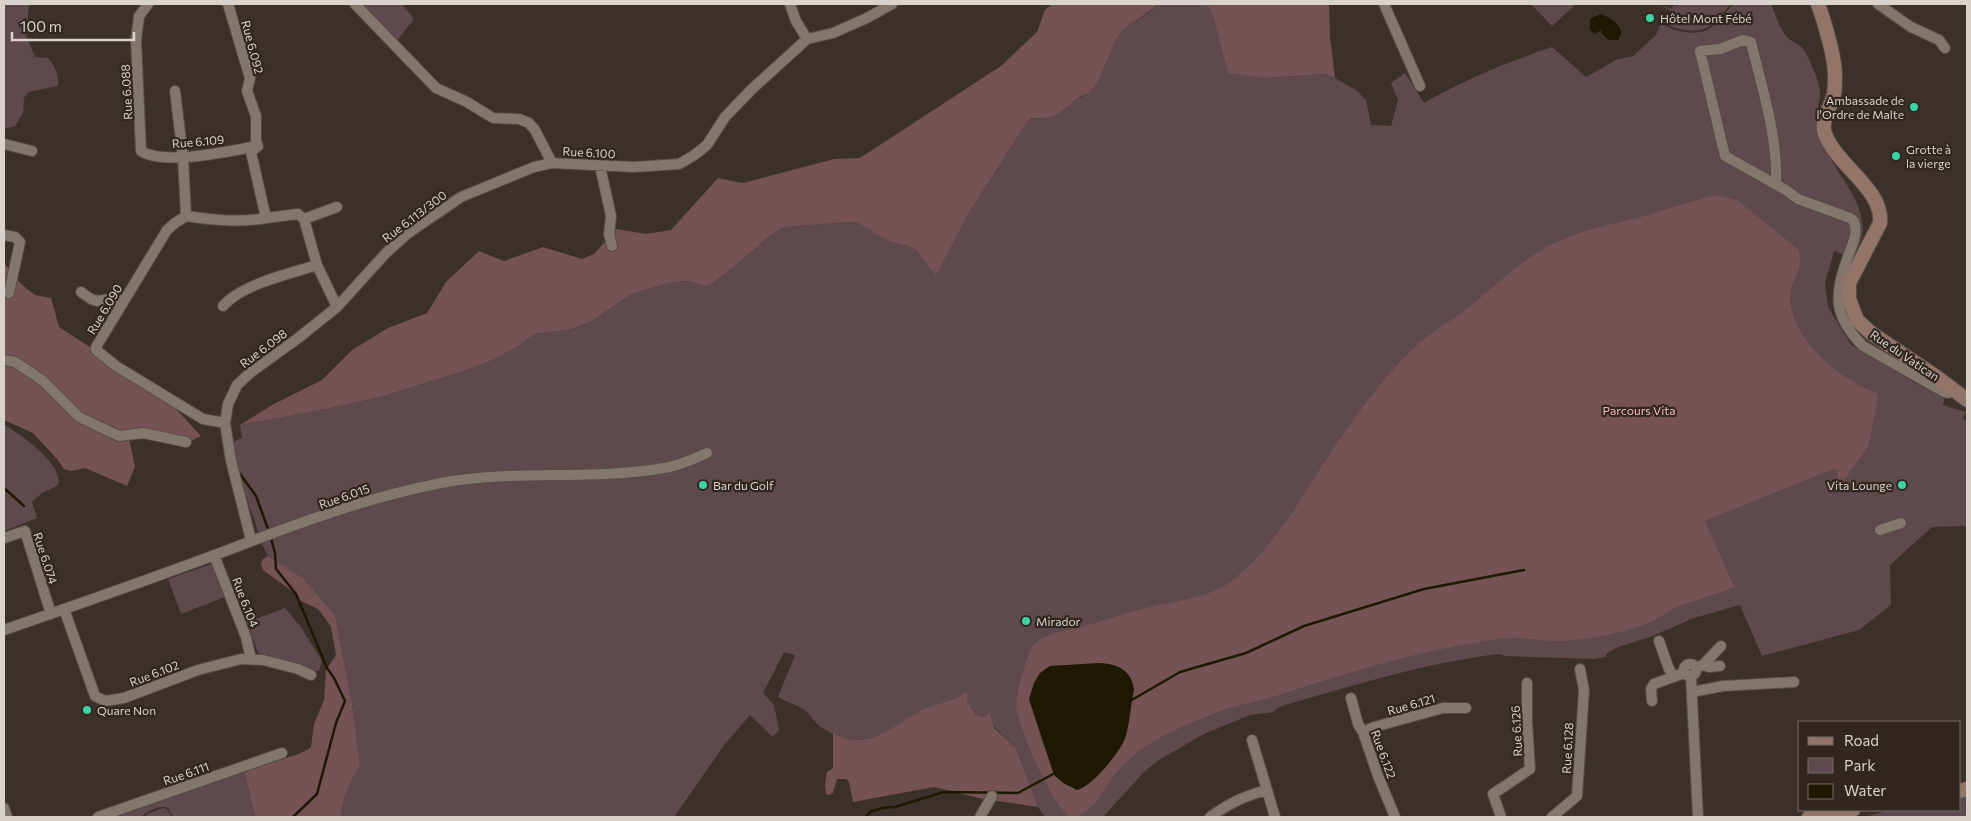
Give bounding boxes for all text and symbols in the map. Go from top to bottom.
scale bar [12,10,135,42]
place label: Hôtel Mont Fébé [1660,11,1752,25]
marker: Hôtel Mont Fébé [1644,12,1656,24]
text: 100 m [20,17,62,35]
street label: Rue 6.092 [239,19,267,76]
street label: Rue 6.088 [118,64,134,120]
place label: Ambassade de l'Ordre de Malte [1817,93,1904,121]
marker: Ambassade de l'Ordre de Malte [1908,101,1920,113]
street label: Rue 6.109 [171,132,225,150]
place label: Grotte à la vierge [1906,142,1951,170]
street label: Rue 6.100 [562,144,616,160]
marker: Grotte à la vierge [1890,150,1902,162]
street label: Rue 6.113/300 [379,187,449,245]
street label: Rue 6.090 [84,281,124,337]
street label: Rue 6.098 [237,326,289,370]
street label: Rue du Vatican [1868,327,1942,383]
park label: Parcours Vita [1602,403,1676,417]
place label: Bar du Golf [713,478,774,492]
place label: Vita Lounge [1827,478,1892,492]
marker: Bar du Golf [697,479,709,491]
marker: Vita Lounge [1896,479,1908,491]
street label: Rue 6.015 [317,481,371,511]
street label: Rue 6.074 [31,530,61,586]
street label: Rue 6.104 [230,575,262,629]
place label: Mirador [1036,614,1081,628]
marker: Mirador [1020,615,1032,627]
street label: Rue 6.102 [127,657,181,689]
street label: Rue 6.121 [1385,690,1437,718]
place label: Quare Non [97,703,156,717]
marker: Quare Non [81,704,93,716]
street label: Rue 6.126 [1508,705,1524,757]
legend [1798,721,1961,811]
street label: Rue 6.128 [1559,722,1575,774]
street label: Rue 6.122 [1369,728,1399,781]
text: Road [1844,731,1879,749]
text: Park [1844,756,1875,774]
street label: Rue 6.111 [161,759,211,787]
text: Water [1844,781,1886,799]

